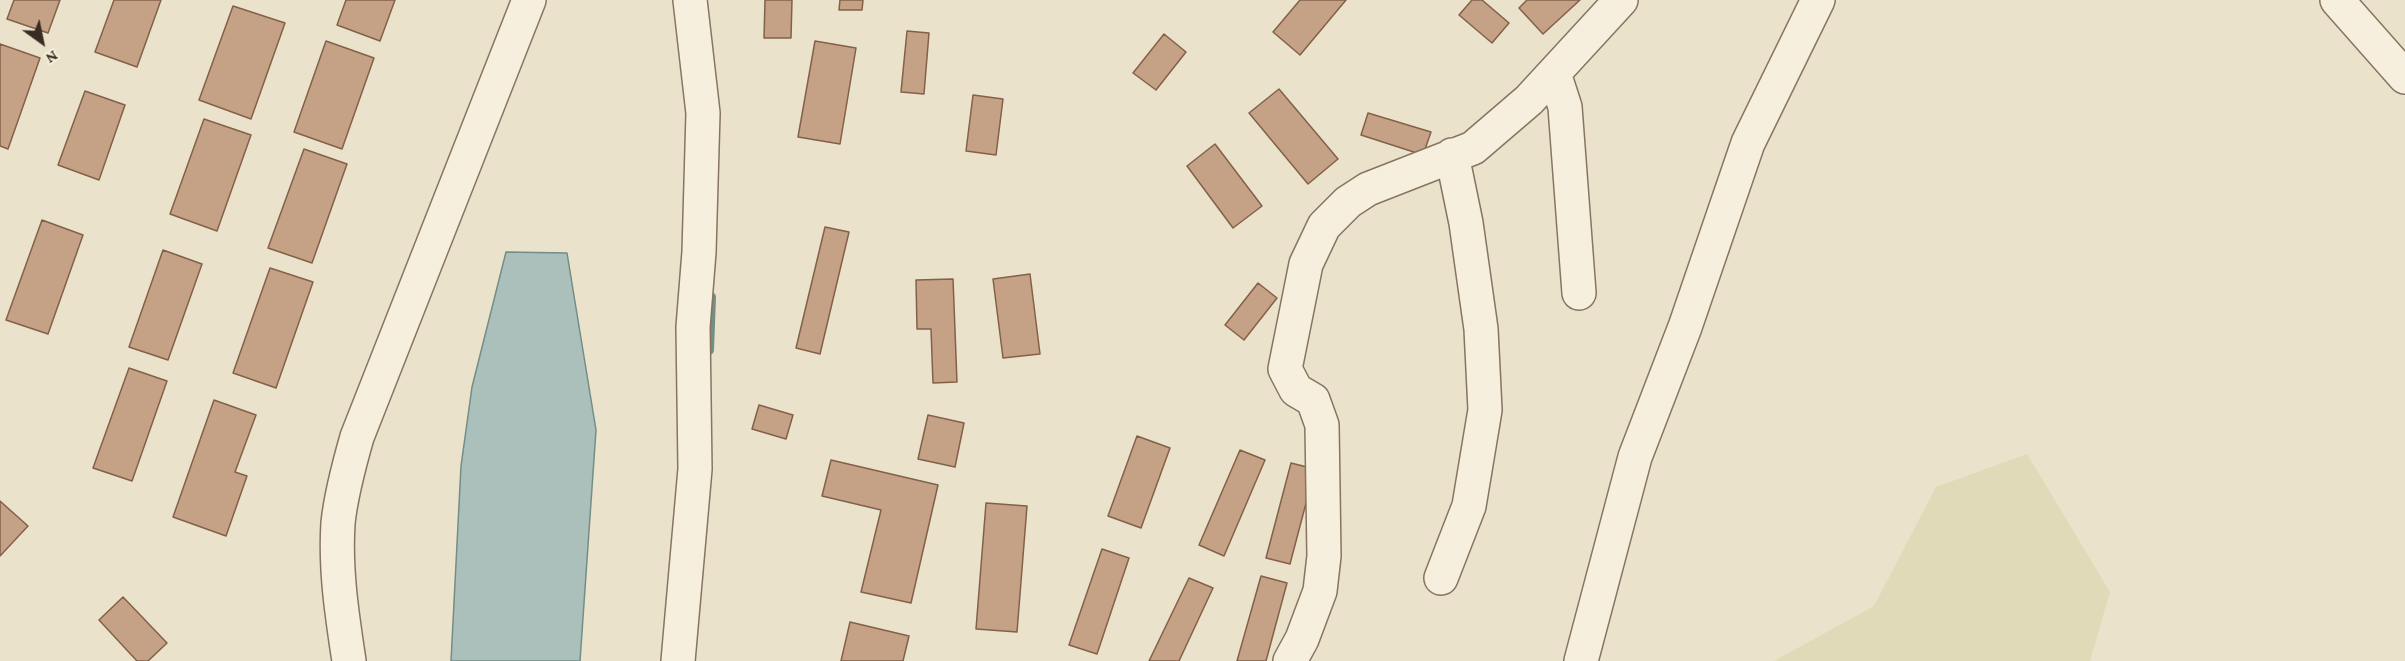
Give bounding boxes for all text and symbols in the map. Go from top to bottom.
north arrow [12,12,72,72]
text: N [43,47,61,68]

